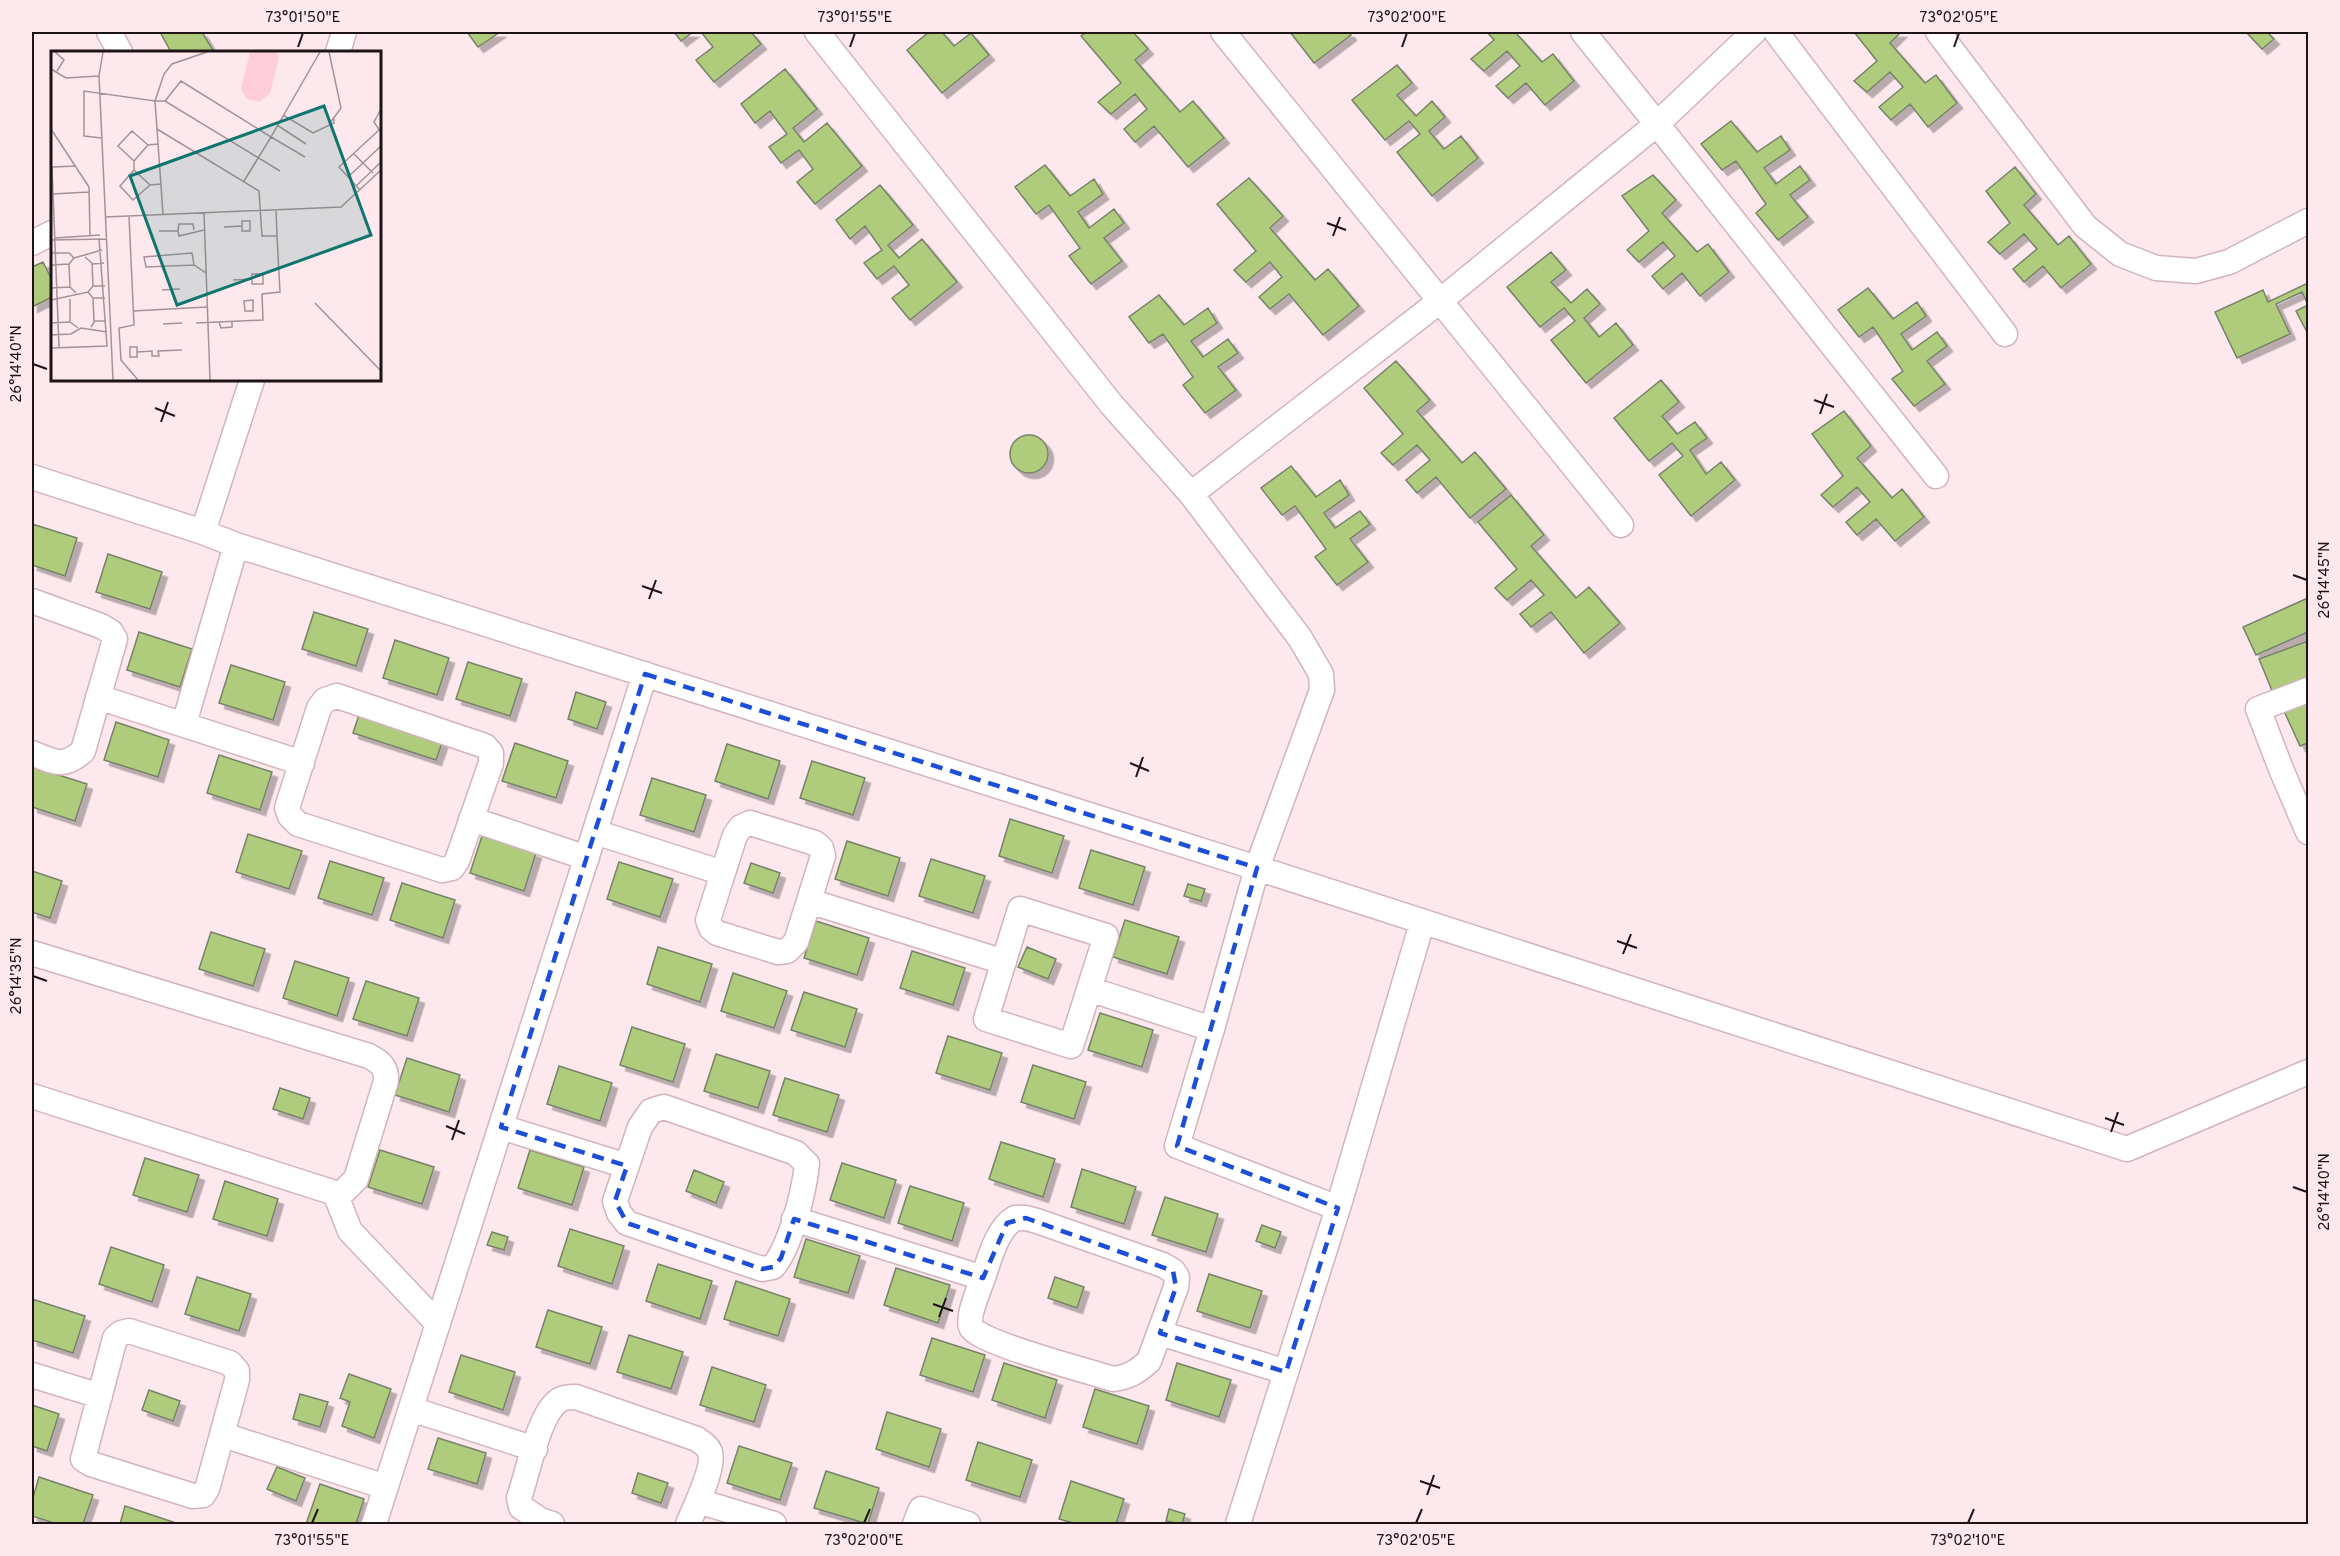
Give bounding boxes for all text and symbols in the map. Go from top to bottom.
text: 73°01'50"E [265,9,341,28]
text: 73°01'55"E [818,9,892,28]
text: 73°02'00"E [1368,9,1446,28]
text: 73°02'05"E [1920,9,1998,28]
inset map [51,51,381,381]
text: 26°14'40"N [8,325,27,403]
text: 26°14'45"N [2316,541,2335,619]
text: 26°14'35"N [8,937,27,1015]
text: 26°14'40"N [2316,1153,2335,1231]
text: 73°01'55"E [275,1532,349,1551]
text: 73°02'00"E [825,1532,903,1551]
text: 73°02'05"E [1377,1532,1455,1551]
text: 73°02'10"E [1930,1532,2006,1551]

